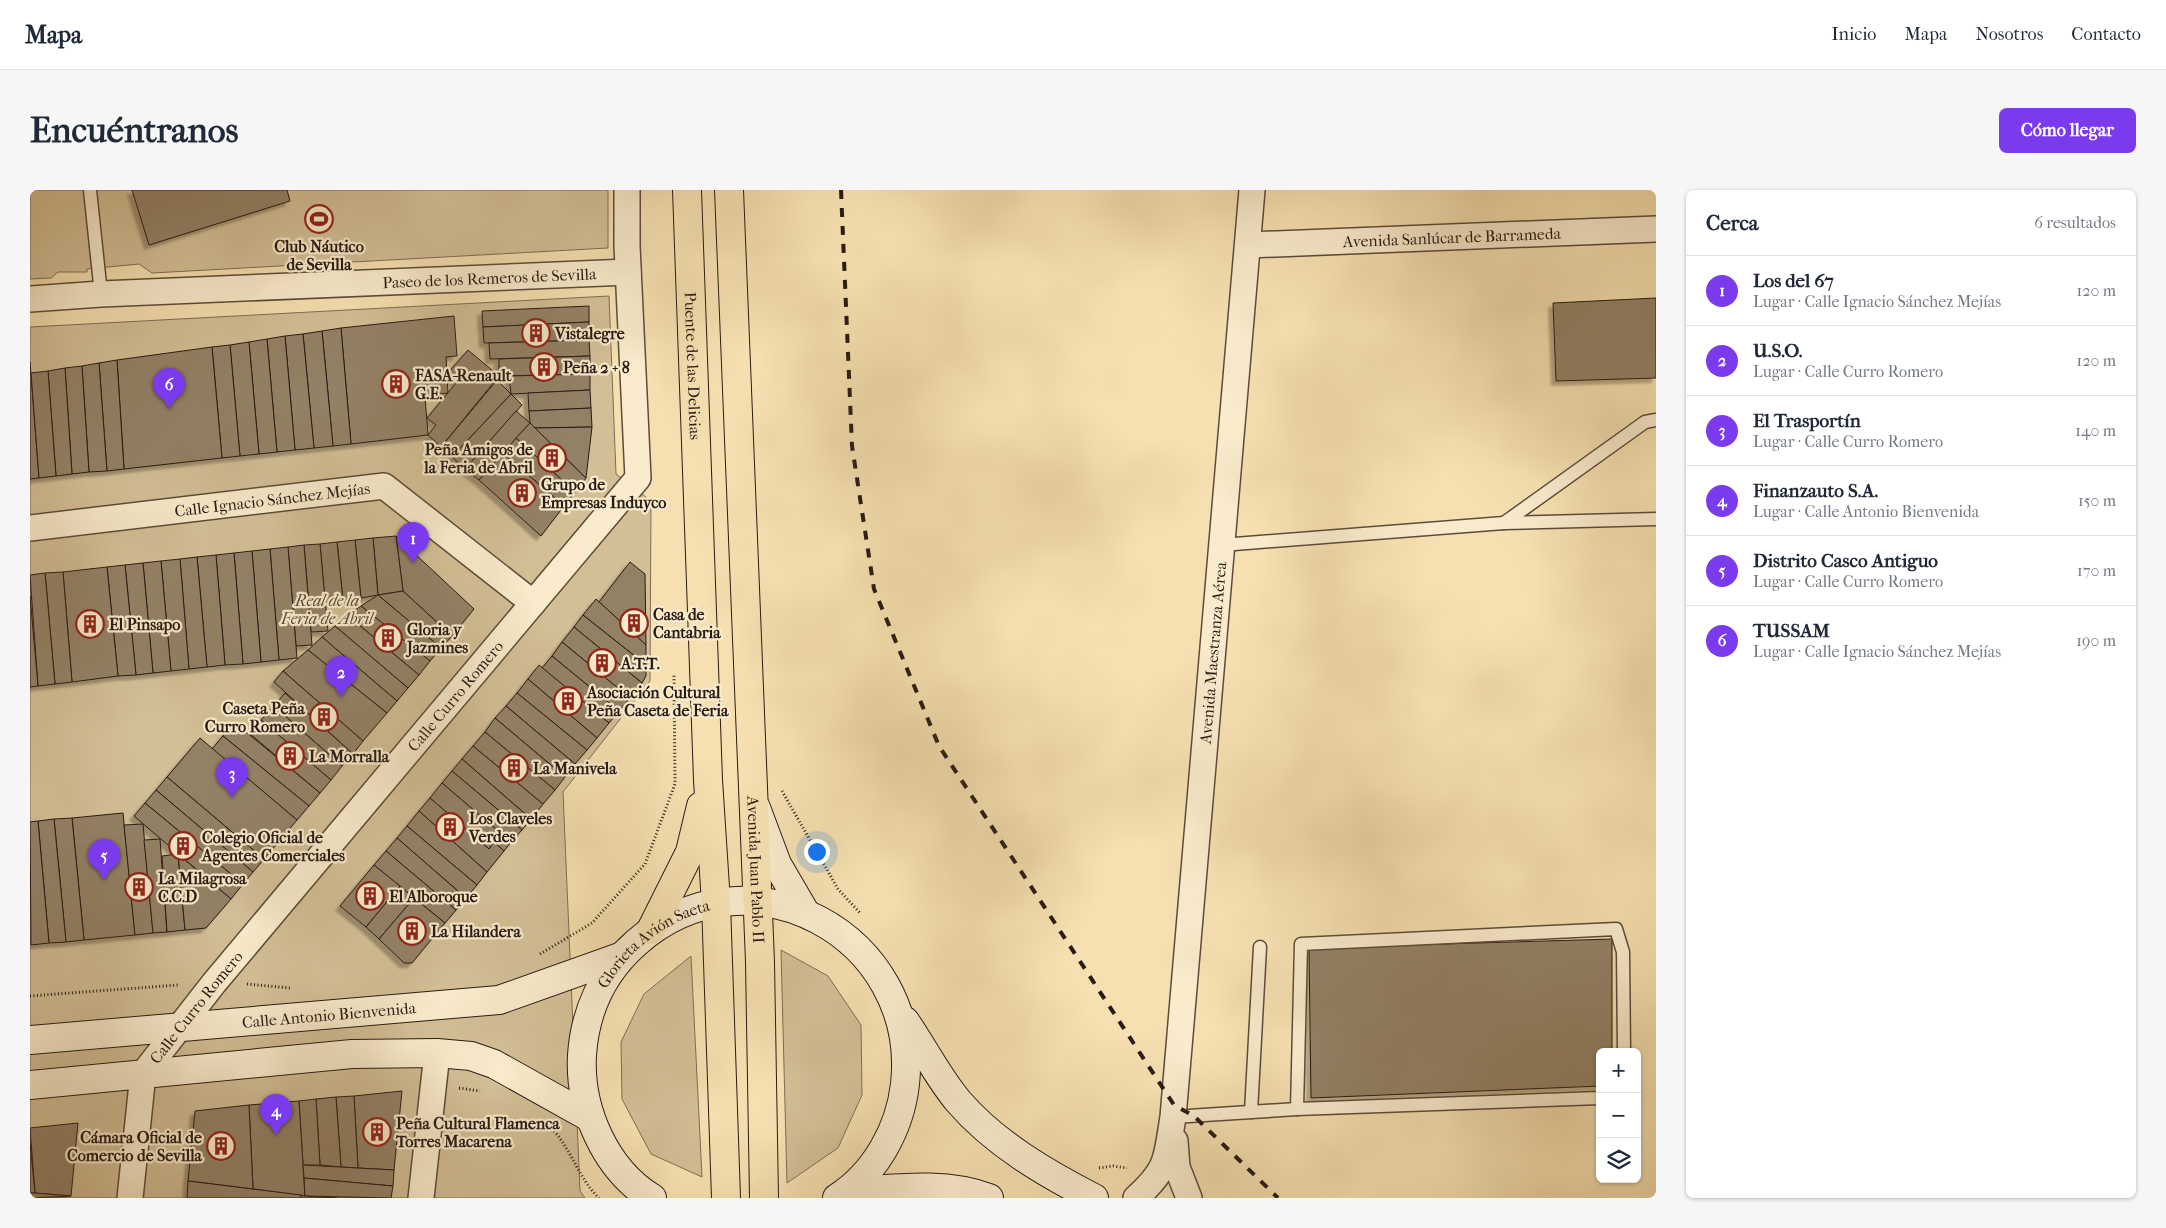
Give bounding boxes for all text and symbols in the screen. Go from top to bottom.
text: Mapa [25,21,82,49]
text: Inicio [1832,24,1877,45]
text: Mapa [1905,24,1947,45]
text: Nosotros [1975,24,2043,45]
text: Contacto [2071,24,2141,45]
button: Cómo llegar [1999,108,2136,153]
text: Encuéntranos [30,110,238,151]
sports icon: Club Náutico de Sevilla [304,204,334,234]
text: Cerca [1706,211,1758,235]
text: 6 resultados [2034,213,2116,232]
street label: Avenida Sanlúcar de Barrameda [1341,224,1562,251]
place label: Club Náutico de Sevilla [274,237,364,274]
street label: Paseo de los Remeros de Sevilla [382,264,597,292]
text: Los del 67 [1753,270,1834,292]
text: 1 [1719,281,1725,300]
text: 120 m [2077,281,2116,300]
street label: Puente de las Delicias [681,291,705,440]
text: Lugar · Calle Ignacio Sánchez Mejías [1753,292,2001,311]
building icon: Vistalegre [521,318,551,348]
place label: Vistalegre [554,324,625,344]
text: U.S.O. [1753,340,1803,362]
text: 2 [1718,351,1726,370]
text: 120 m [2077,351,2116,370]
building icon: Peña 2 + 8 [529,352,559,382]
place label: Peña 2 + 8 [563,358,630,377]
text: Lugar · Calle Curro Romero [1753,362,1943,381]
place label: FASA-Renault G.E. [414,366,512,403]
pin: 6 [153,368,185,409]
building icon: FASA-Renault G.E. [381,369,411,399]
text: El Trasportín [1753,410,1861,432]
text: 3 [1719,421,1725,440]
text: 140 m [2075,421,2116,440]
text: Lugar · Calle Curro Romero [1753,432,1943,451]
place label: Peña Amigos de la Feria de Abril [423,440,534,477]
building icon: Peña Amigos de la Feria de Abril [537,443,567,473]
place label: Grupo de Empresas Induyco [541,475,666,513]
building icon: Grupo de Empresas Induyco [507,478,537,508]
street label: Calle Ignacio Sánchez Mejías [174,479,371,521]
text: Finanzauto S.A. [1753,480,1878,502]
text: 4 [1717,491,1727,510]
text: 150 m [2078,491,2116,510]
text: Lugar · Calle Antonio Bienvenida [1753,502,1979,521]
pin: 1 [397,522,429,563]
text: Distrito Casco Antiguo [1753,550,1938,572]
street label: Avenida Maestranza Aérea [1196,561,1230,746]
text: 5 [1719,561,1725,580]
text: 170 m [2077,561,2116,580]
text: Lugar · Calle Curro Romero [1753,572,1943,591]
park label: Real de la Feria de Abril [280,591,375,628]
place label: Casa de Cantabria [653,605,721,642]
building icon: Casa de Cantabria [619,608,649,638]
building icon: El Pinsapo [75,609,105,639]
place label: El Pinsapo [109,615,180,635]
place label: Gloria y Jazmines [405,620,468,658]
text: TUSSAM [1753,620,1830,642]
building icon: Gloria y Jazmines [373,623,403,653]
text: 6 [1718,631,1726,650]
text: 190 m [2076,631,2116,650]
street label: Calle Curro Romero [404,637,507,755]
text: Lugar · Calle Ignacio Sánchez Mejías [1753,642,2001,661]
building icon: A.T.T. [587,648,617,678]
place label: A.T.T. [620,654,660,673]
pin: 2 [325,656,357,697]
place label: Asociación Cultural Peña Caseta de Feria [586,683,729,720]
building icon: Asociación Cultural Peña Caseta de Feria [553,686,583,716]
place label: Caseta Peña Curro Romero [205,699,306,736]
building icon: Caseta Peña Curro Romero [309,702,339,732]
building icon: La Morralla [275,741,305,771]
place label: La Morralla [309,747,390,766]
building icon: La Manivela [499,753,529,783]
pin: 3 [216,757,248,798]
place label: La Manivela [533,759,617,778]
street label: Avenida Juan Pablo II [743,794,768,944]
place label: Los Claveles Verdes [468,809,552,846]
building icon: Los Claveles Verdes [435,812,465,842]
place label: Colegio Oficial de Agentes Comerciales [201,828,345,866]
building icon: Colegio Oficial de Agentes Comerciales [168,831,198,861]
pin: 5 [88,839,120,880]
your location [804,839,830,865]
place label: La Milagrosa C.C.D [158,869,247,906]
building icon: La Milagrosa C.C.D [124,872,154,902]
building icon: El Alboroque [355,881,385,911]
place label: El Alboroque [389,887,478,907]
street label: Glorieta Avión Saeta [593,896,712,992]
building icon: La Hilandera [397,916,427,946]
place label: La Hilandera [431,922,521,941]
street label: Calle Curro Romero [146,947,247,1068]
street label: Calle Antonio Bienvenida [241,998,417,1032]
map controls [1596,1048,1641,1183]
button: + [1596,1048,1641,1093]
button: − [1596,1093,1641,1138]
pin: 4 [260,1094,292,1135]
place label: Peña Cultural Flamenca Torres Macarena [395,1114,560,1151]
building icon: Peña Cultural Flamenca Torres Macarena [362,1117,392,1147]
place label: Cámara Oficial de Comercio de Sevilla [67,1128,203,1165]
building icon: Cámara Oficial de Comercio de Sevilla [206,1131,236,1161]
button: layers [1596,1138,1641,1183]

